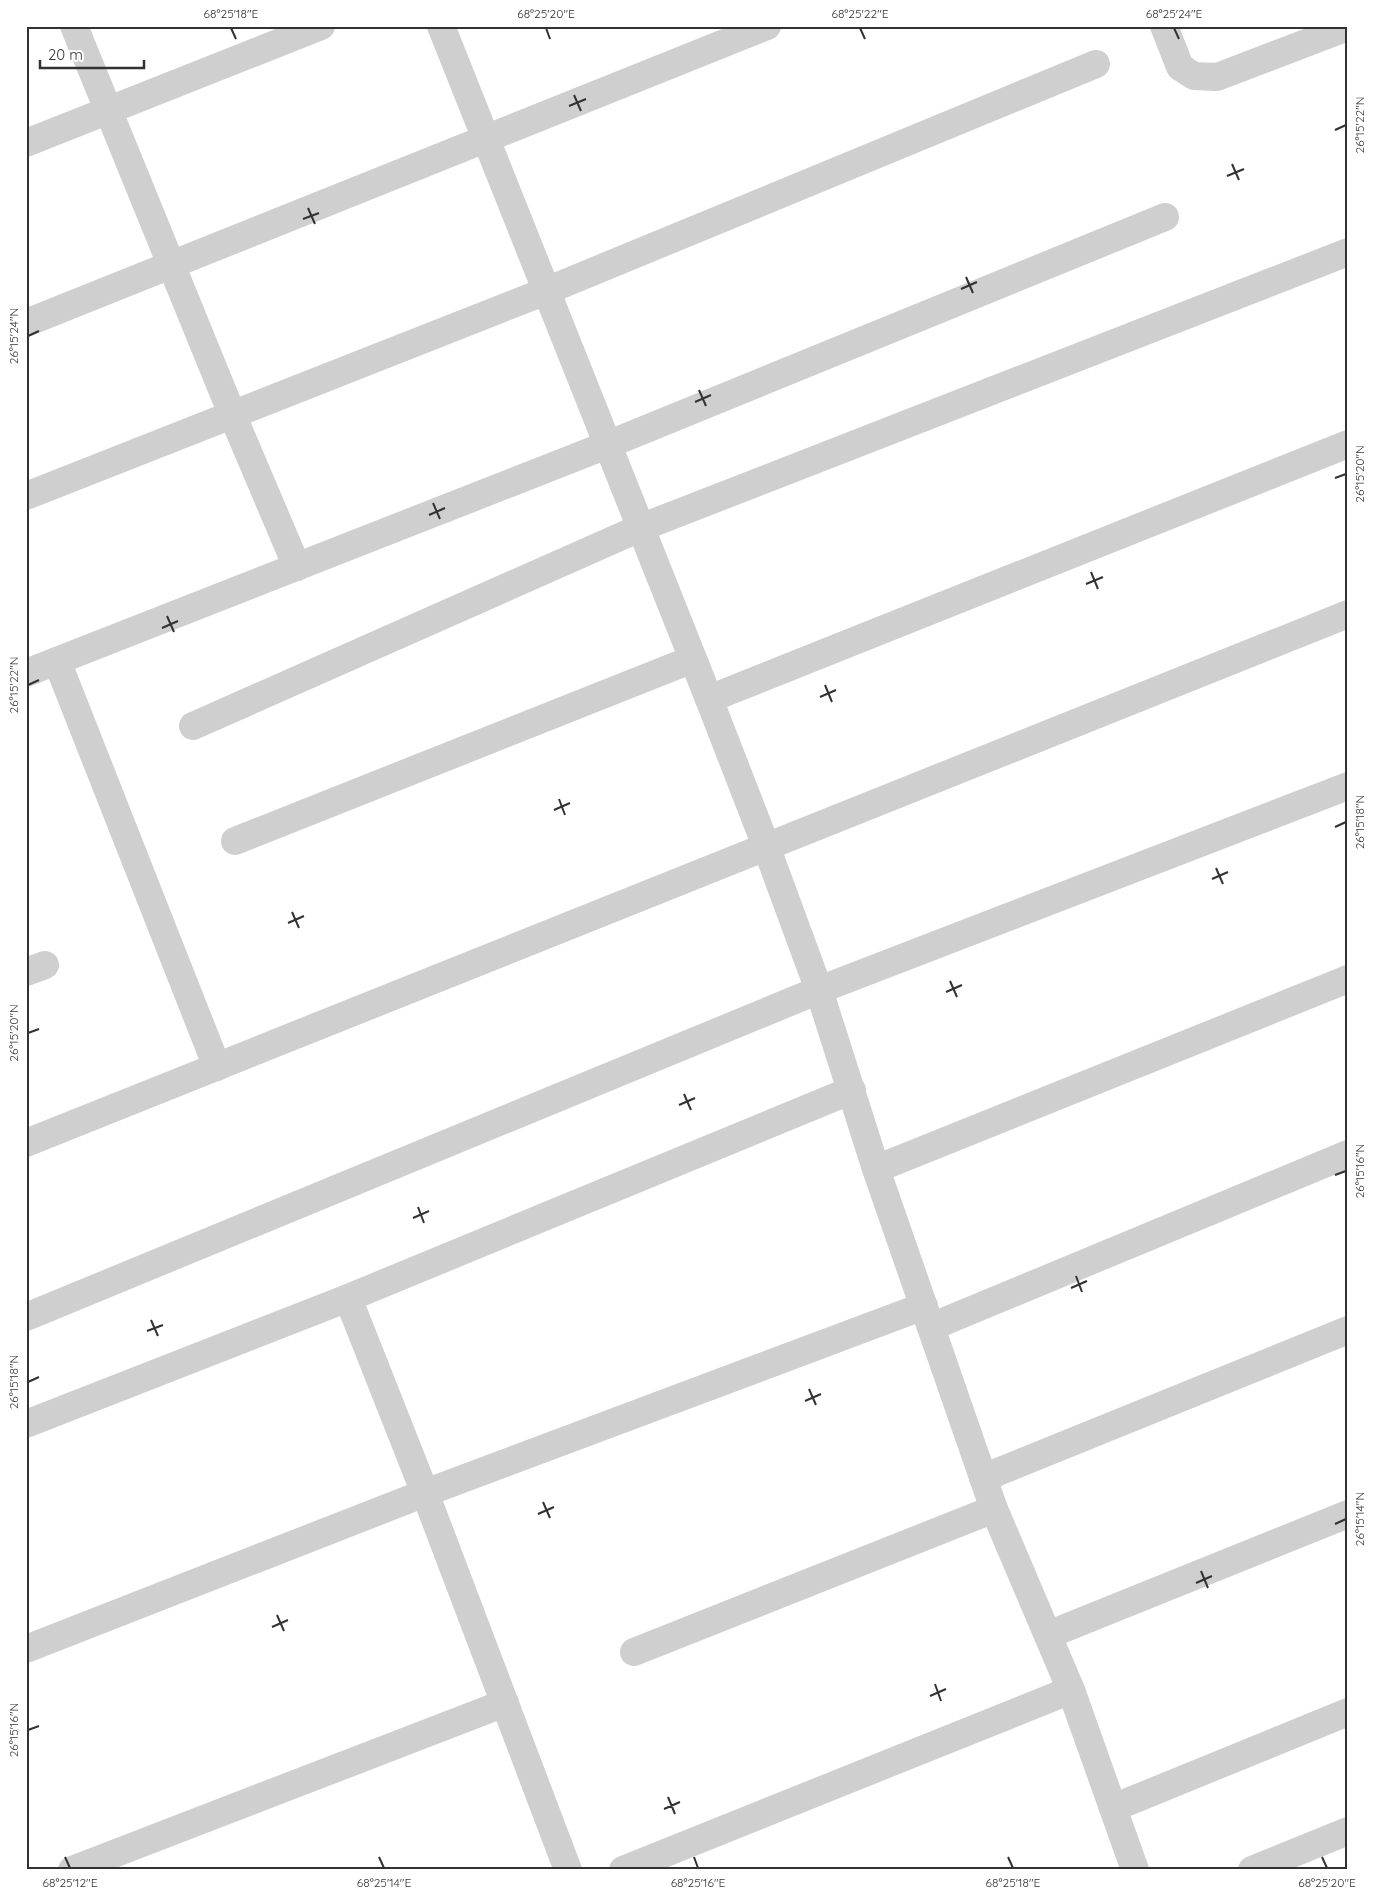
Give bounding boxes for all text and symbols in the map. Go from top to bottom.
text: 68°25'18"E [204,6,259,21]
text: 68°25'20"E [517,6,575,21]
text: 68°25'22"E [831,6,889,21]
text: 68°25'24"E [1146,6,1202,21]
scale bar [40,38,144,70]
text: 20 m [48,45,83,64]
text: 26°15'22"N [1352,96,1367,154]
text: 26°15'24"N [6,308,21,364]
text: 26°15'20"N [1352,445,1367,503]
text: 26°15'22"N [6,656,21,714]
text: 26°15'18"N [1352,795,1367,849]
text: 26°15'20"N [6,1004,21,1062]
text: 26°15'16"N [1352,1144,1367,1198]
text: 26°15'18"N [6,1355,21,1409]
text: 26°15'14"N [1352,1492,1367,1546]
text: 26°15'16"N [6,1703,21,1757]
text: 68°25'12"E [43,1875,98,1890]
text: 68°25'14"E [357,1875,411,1890]
text: 68°25'16"E [671,1875,726,1890]
text: 68°25'18"E [986,1875,1041,1890]
text: 68°25'20"E [1298,1875,1356,1890]

